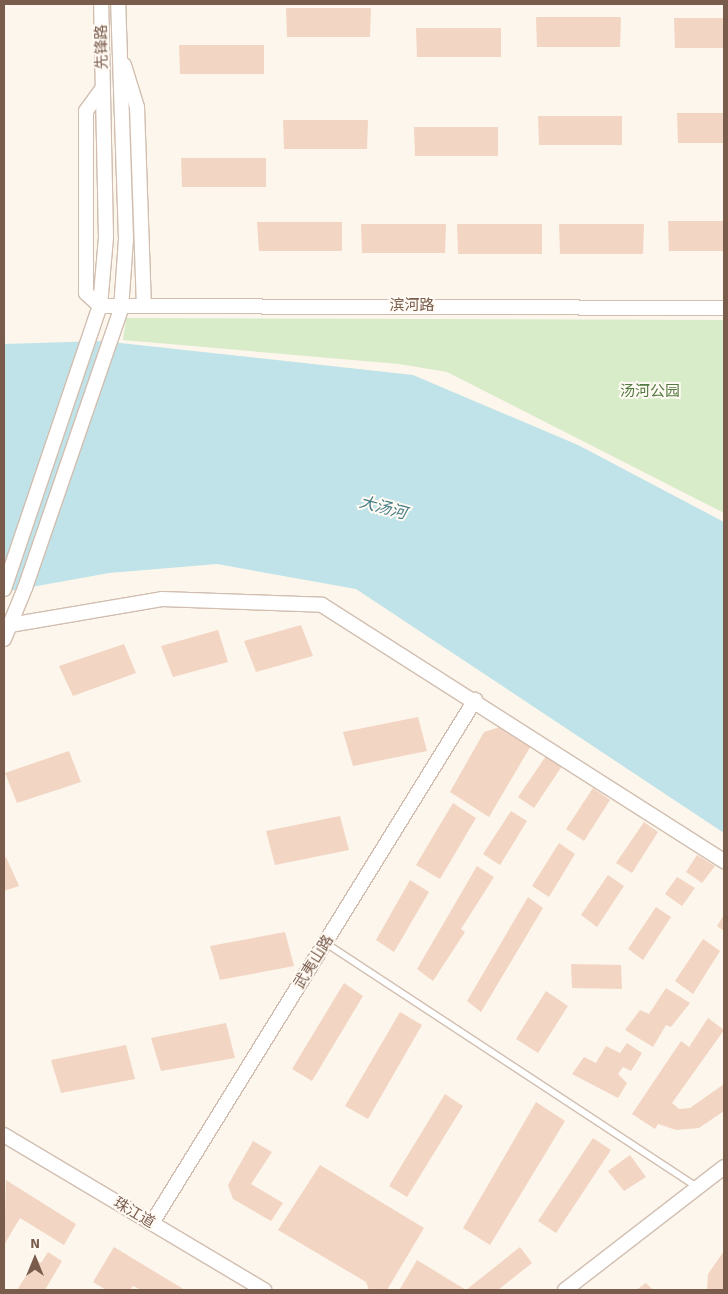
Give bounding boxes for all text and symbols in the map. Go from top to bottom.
street label: 先锋路 [93,24,111,70]
street label: 滨河路 [390,297,434,315]
park label: 汤河公园 [620,383,680,401]
water label: 大汤河 [357,493,409,523]
street label: 武夷山路 [290,932,338,992]
street label: 珠江道 [110,1194,158,1232]
north arrow [10,1234,60,1284]
text: N [30,1235,40,1252]

